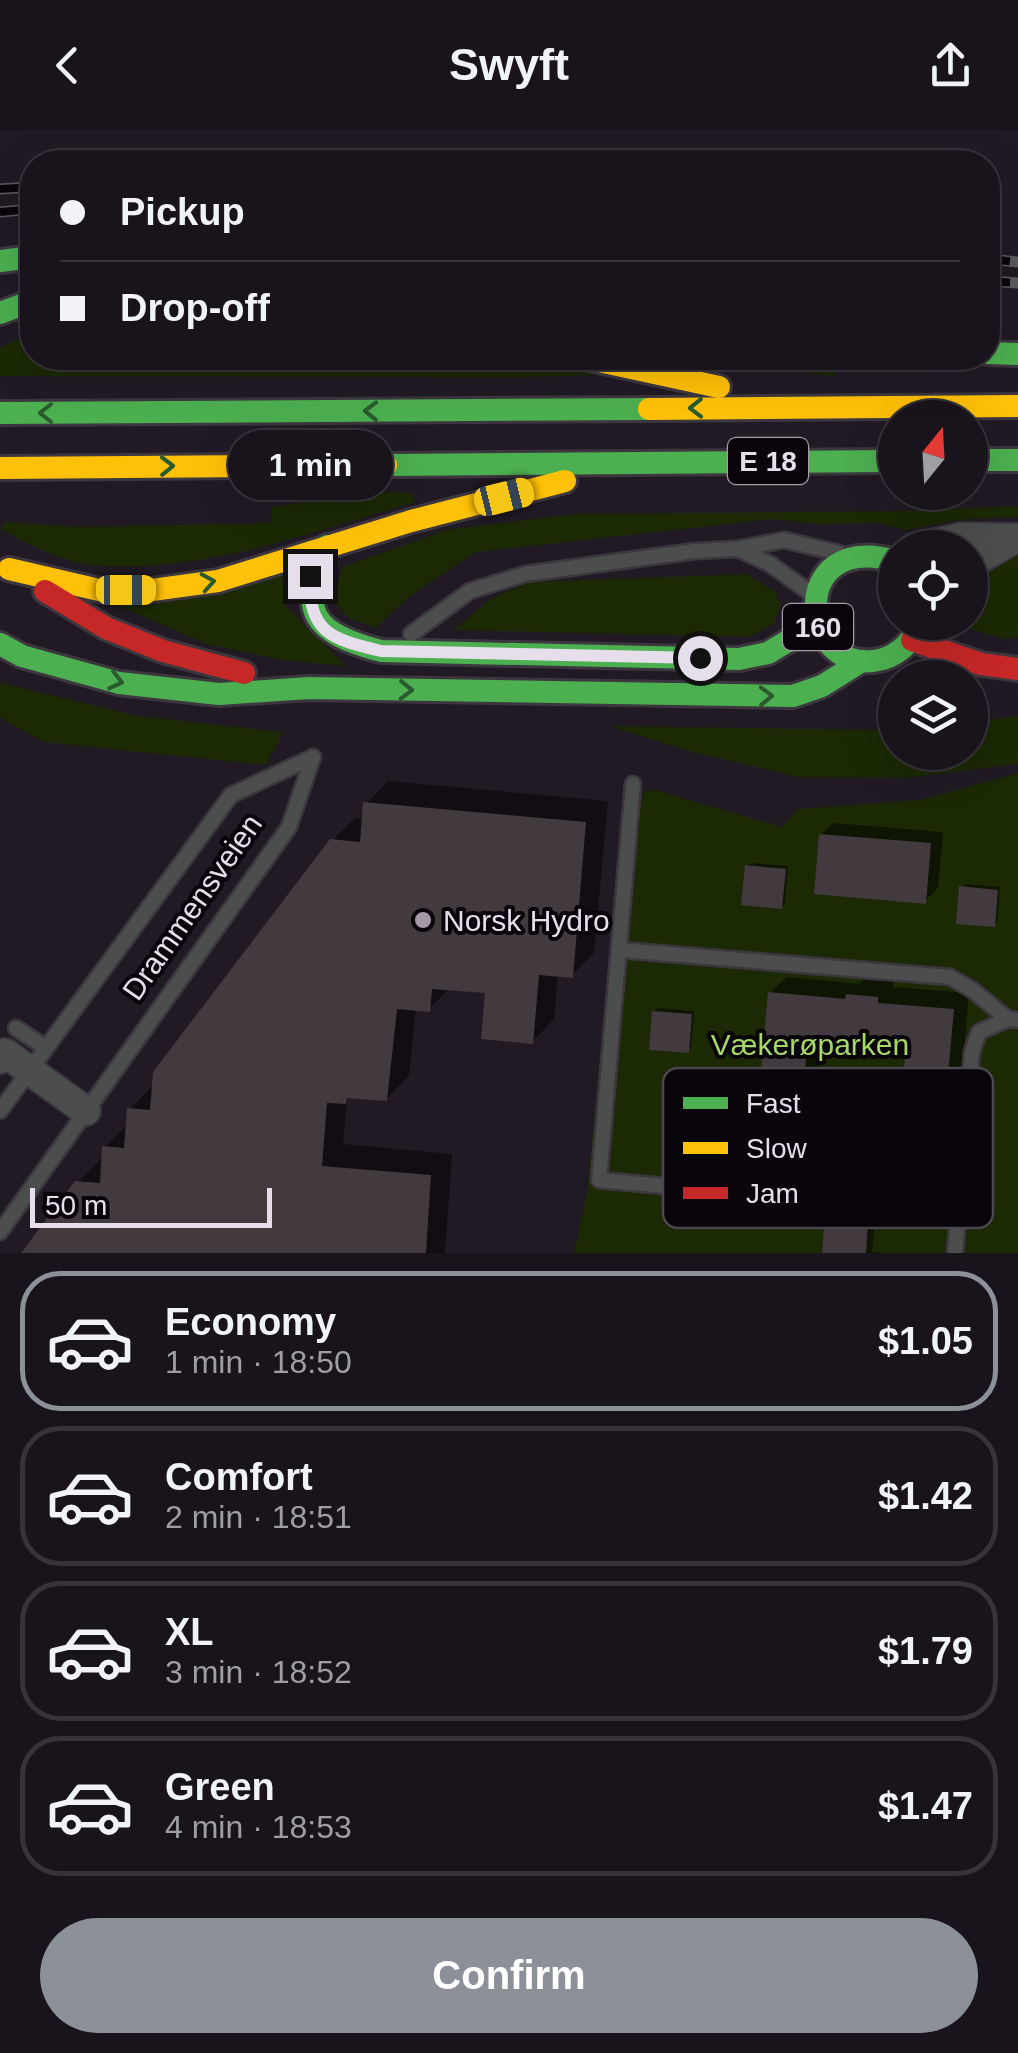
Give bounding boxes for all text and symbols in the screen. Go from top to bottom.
icon: back [40,38,95,93]
icon: share [923,38,978,93]
text: Swyft [449,39,569,90]
text: Pickup [120,191,245,233]
text: Drop-off [120,287,270,329]
one-way arrow [688,398,704,419]
one-way arrow [363,400,378,422]
north arrow [878,400,988,510]
map controls [878,400,988,770]
one-way arrow [38,402,54,424]
callout: 1 min [228,431,392,501]
road number: E 18 [728,438,808,484]
text: 1 min [269,447,352,483]
one-way arrow [160,456,176,477]
car [471,475,537,519]
button: locate [878,530,988,640]
route end [288,554,333,599]
one-way arrow [200,572,217,593]
car [96,575,156,605]
road number: 160 [783,604,853,650]
route start [678,636,723,681]
button: layers [878,660,988,770]
one-way arrow [107,669,124,690]
one-way arrow [399,679,415,700]
one-way arrow [760,685,775,707]
street label: Drammensveien [116,808,268,1006]
place label: Norsk Hydro [443,904,610,937]
marker: Norsk Hydro [412,909,434,931]
park label: Vækerøparken [711,1028,909,1061]
legend [663,1068,993,1228]
text: Fast [746,1088,801,1119]
text: Slow [746,1133,807,1164]
text: Jam [746,1178,799,1209]
scale bar [30,1183,272,1228]
text: 50 m [45,1190,107,1221]
icon: car [45,1296,135,1386]
text: Economy [165,1301,336,1343]
text: $1.05 [878,1320,973,1362]
text: 1 min · 18:50 [165,1344,352,1380]
icon: car [45,1451,135,1541]
text: Comfort [165,1456,313,1498]
text: $1.42 [878,1475,973,1517]
text: 2 min · 18:51 [165,1499,352,1535]
icon: car [45,1606,135,1696]
text: XL [165,1611,214,1653]
text: $1.79 [878,1630,973,1672]
text: 3 min · 18:52 [165,1654,352,1690]
icon: car [45,1761,135,1851]
text: Green [165,1766,275,1808]
text: $1.47 [878,1785,973,1827]
text: 4 min · 18:53 [165,1809,352,1845]
button: Confirm [40,1918,978,2033]

